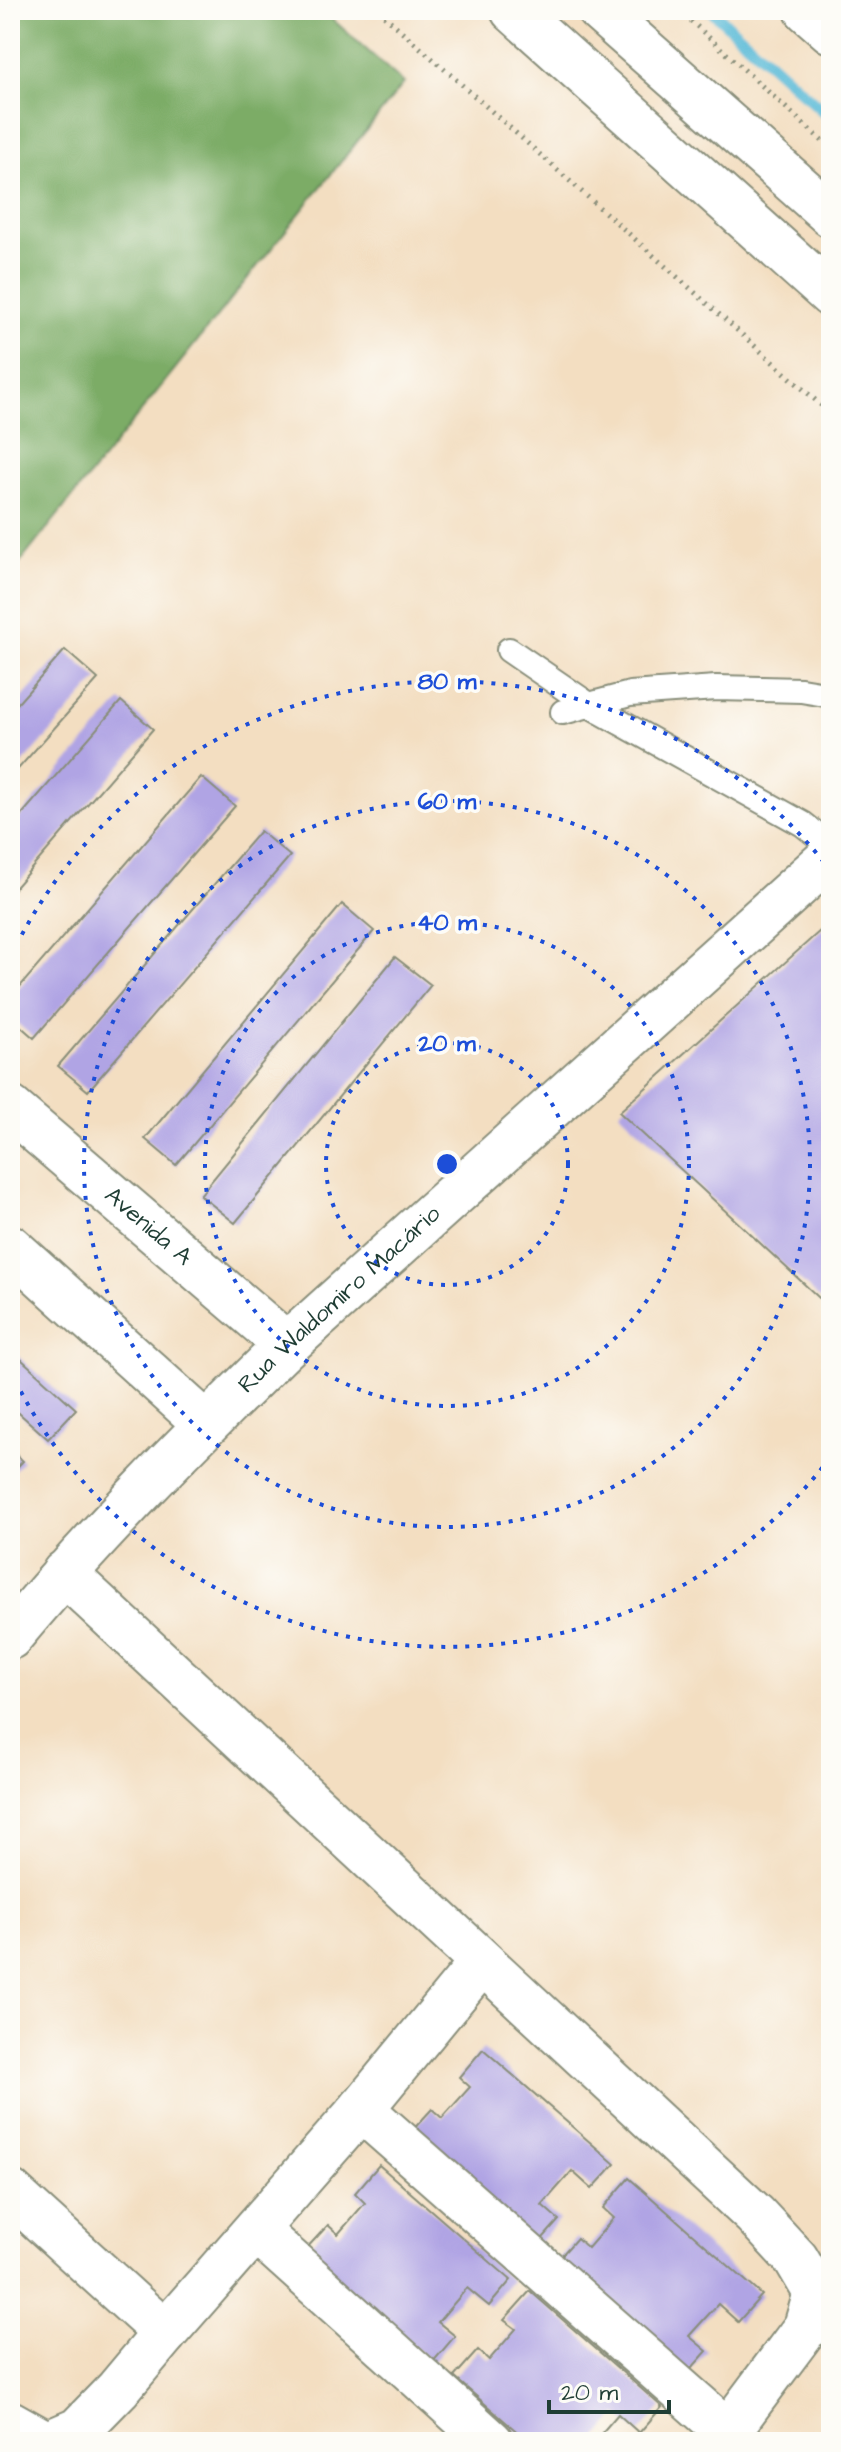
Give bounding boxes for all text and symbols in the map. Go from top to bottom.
text: 80 m [418,665,477,699]
text: 60 m [418,785,477,819]
text: 40 m [417,906,477,940]
text: 20 m [417,1027,476,1061]
centre of rings [433,1150,461,1178]
street label: Avenida A [97,1179,200,1274]
street label: Rua Waldomiro Macário [230,1197,449,1401]
scale bar [549,2364,669,2414]
text: 20 m [561,2376,618,2410]

